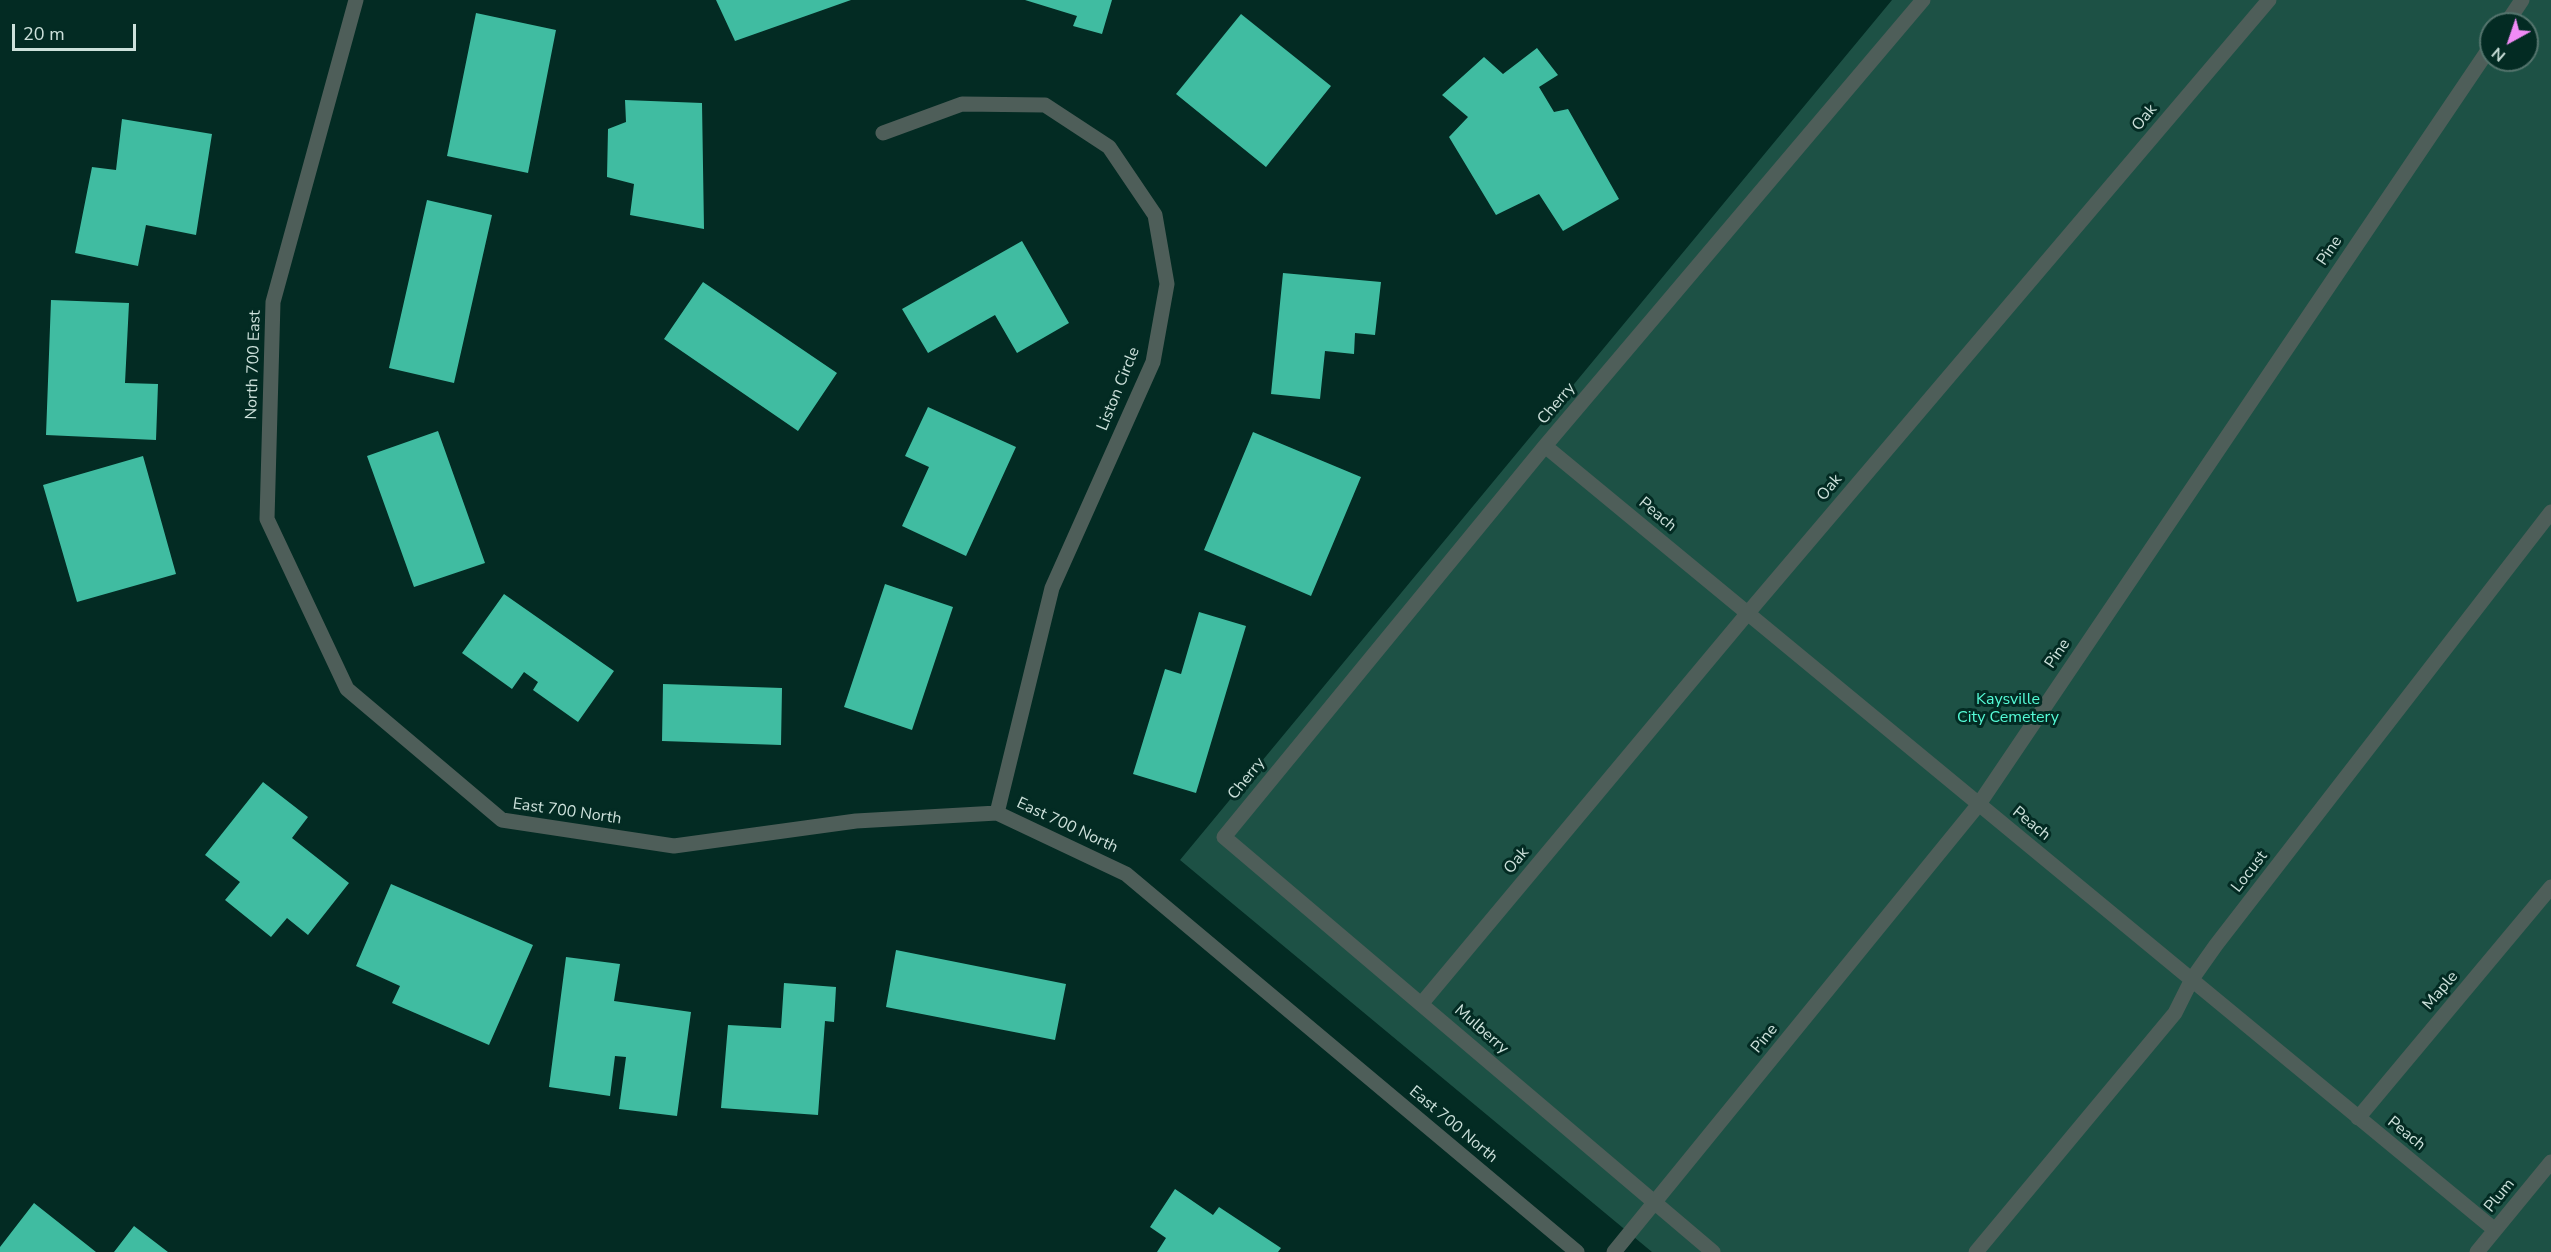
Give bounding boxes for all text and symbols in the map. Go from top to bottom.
scale bar [15,12,140,50]
north arrow [2479,12,2539,72]
text: 20 m [23,22,65,46]
text: N [2487,42,2510,67]
street label: Oak [2128,101,2162,135]
street label: Pine [2313,233,2347,269]
street label: North 700 East [242,310,266,420]
street label: Liston Circle [1094,344,1144,434]
street label: Cherry [1534,379,1580,429]
street label: Oak [1813,471,1847,505]
street label: Peach [1634,494,1680,536]
street label: Pine [2041,636,2075,672]
park label: Kaysville City Cemetery [1957,690,2059,728]
street label: Cherry [1224,754,1270,804]
street label: East 700 North [1013,794,1121,858]
street label: East 700 North [511,795,623,829]
street label: Peach [2008,803,2054,845]
street label: Oak [1500,844,1534,878]
street label: Locust [2228,848,2272,896]
street label: Maple [2419,968,2463,1014]
street label: Mulberry [1450,1001,1512,1059]
street label: Pine [1748,1021,1782,1057]
street label: East 700 North [1405,1082,1501,1168]
street label: Peach [2383,1113,2429,1155]
street label: Plum [2481,1175,2519,1217]

